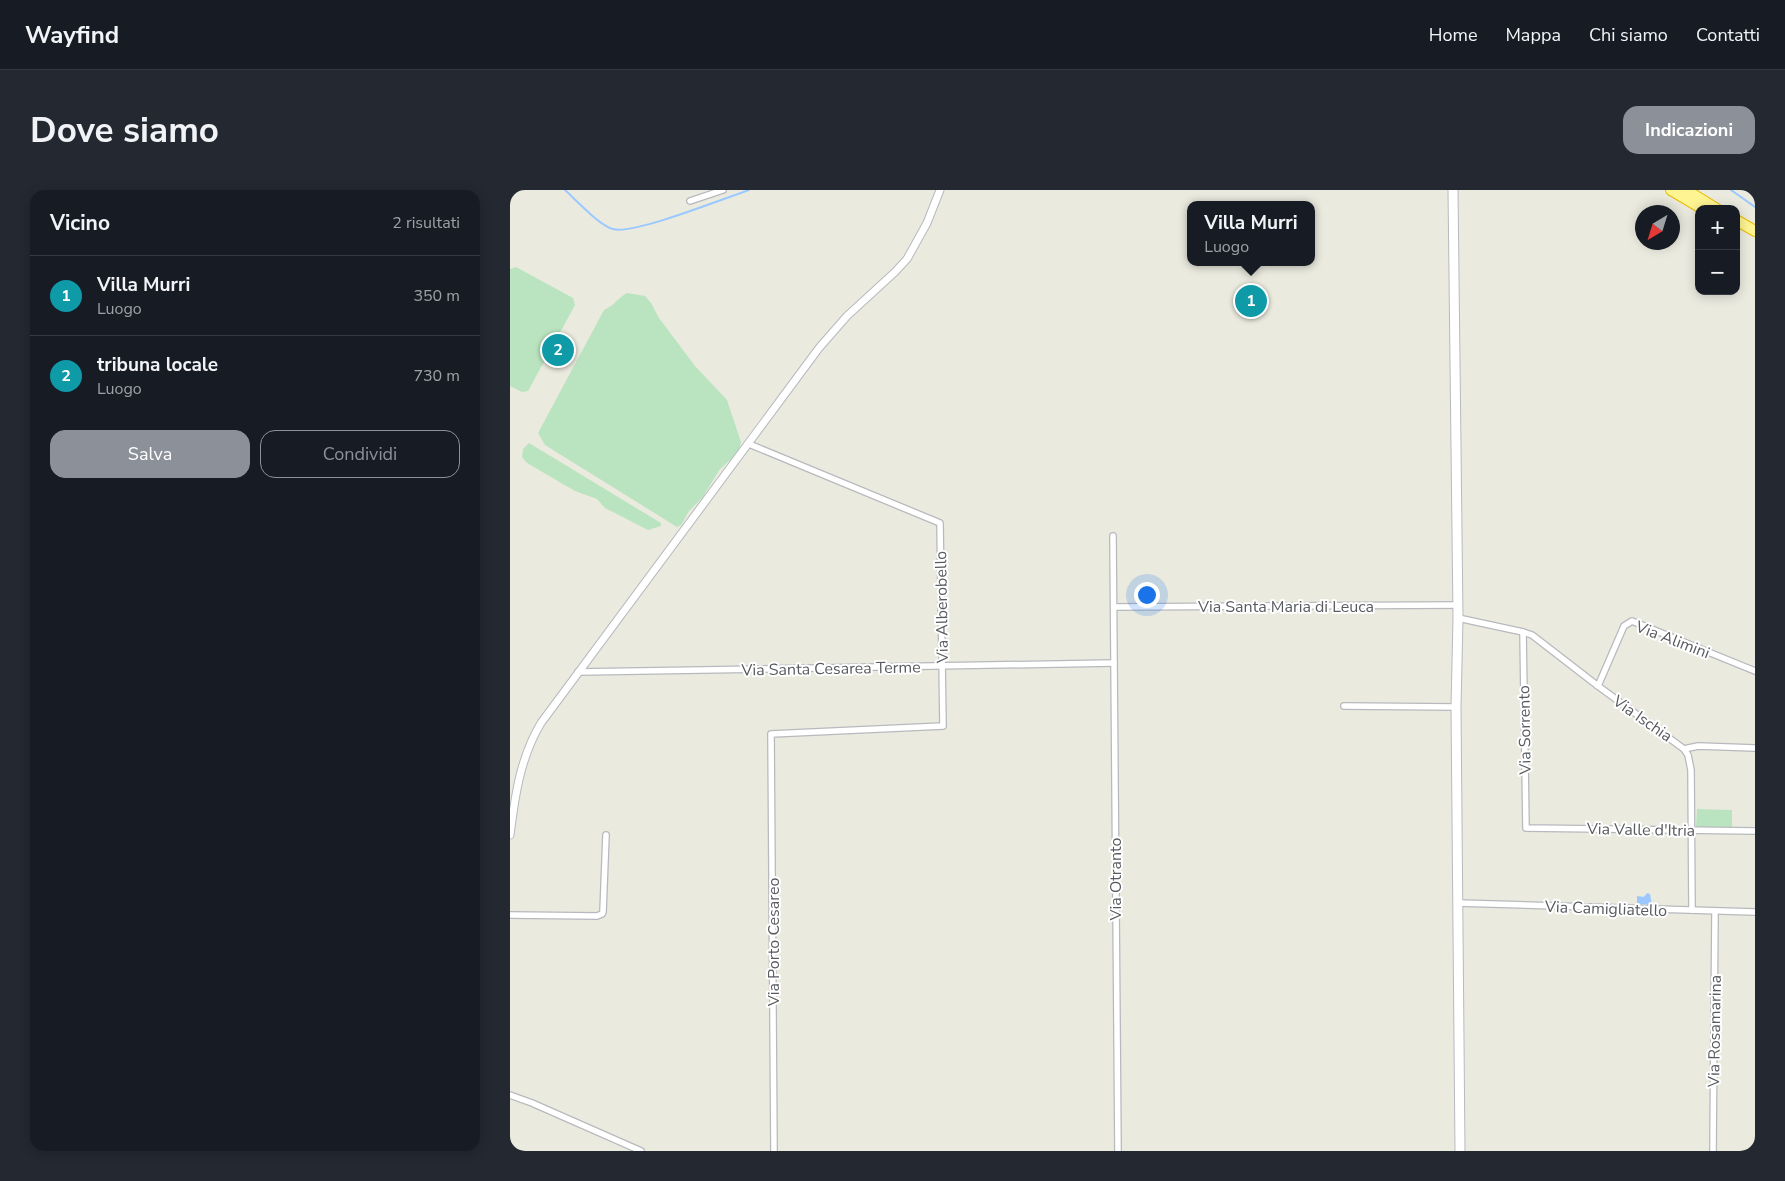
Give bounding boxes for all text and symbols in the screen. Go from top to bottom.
text: Wayfind [25,19,119,51]
text: Home [1429,23,1477,47]
text: Mappa [1505,23,1561,47]
text: Chi siamo [1589,23,1668,47]
text: Contatti [1696,23,1760,47]
button: Indicazioni [1623,106,1755,154]
text: Dove siamo [30,107,219,154]
popup [1187,201,1315,266]
north arrow [1635,205,1680,250]
map controls [1695,205,1740,295]
button: + [1695,205,1740,250]
text: Vicino [50,209,110,237]
text: Villa Murri [1204,210,1298,236]
text: 2 risultati [392,212,460,234]
text: Luogo [1204,236,1249,258]
button: − [1695,250,1740,295]
text: Villa Murri [97,272,190,298]
pin: 1 [1235,282,1267,320]
text: 1 [61,285,71,307]
text: 350 m [413,285,460,307]
text: Luogo [97,298,142,320]
pin: 2 [542,331,574,369]
text: tribuna locale [97,352,218,378]
text: 2 [61,365,71,387]
text: 730 m [413,365,460,387]
text: Luogo [97,378,142,400]
button: Salva [50,430,250,478]
button: Condividi [260,430,460,478]
street label: Via Alberobello [930,551,954,664]
your location [1134,582,1160,608]
street label: Via Santa Maria di Leuca [1197,596,1374,618]
street label: Via Alimini [1632,615,1713,664]
street label: Via Santa Cesarea Terme [740,656,921,682]
street label: Via Sorrento [1513,685,1537,776]
street label: Via Ischia [1608,690,1677,747]
street label: Via Valle d'Itria [1586,818,1695,842]
street label: Via Otranto [1105,837,1127,921]
street label: Via Porto Cesareo [763,878,785,1007]
street label: Via Camigliatello [1543,896,1668,922]
street label: Via Rosamarina [1703,975,1727,1088]

